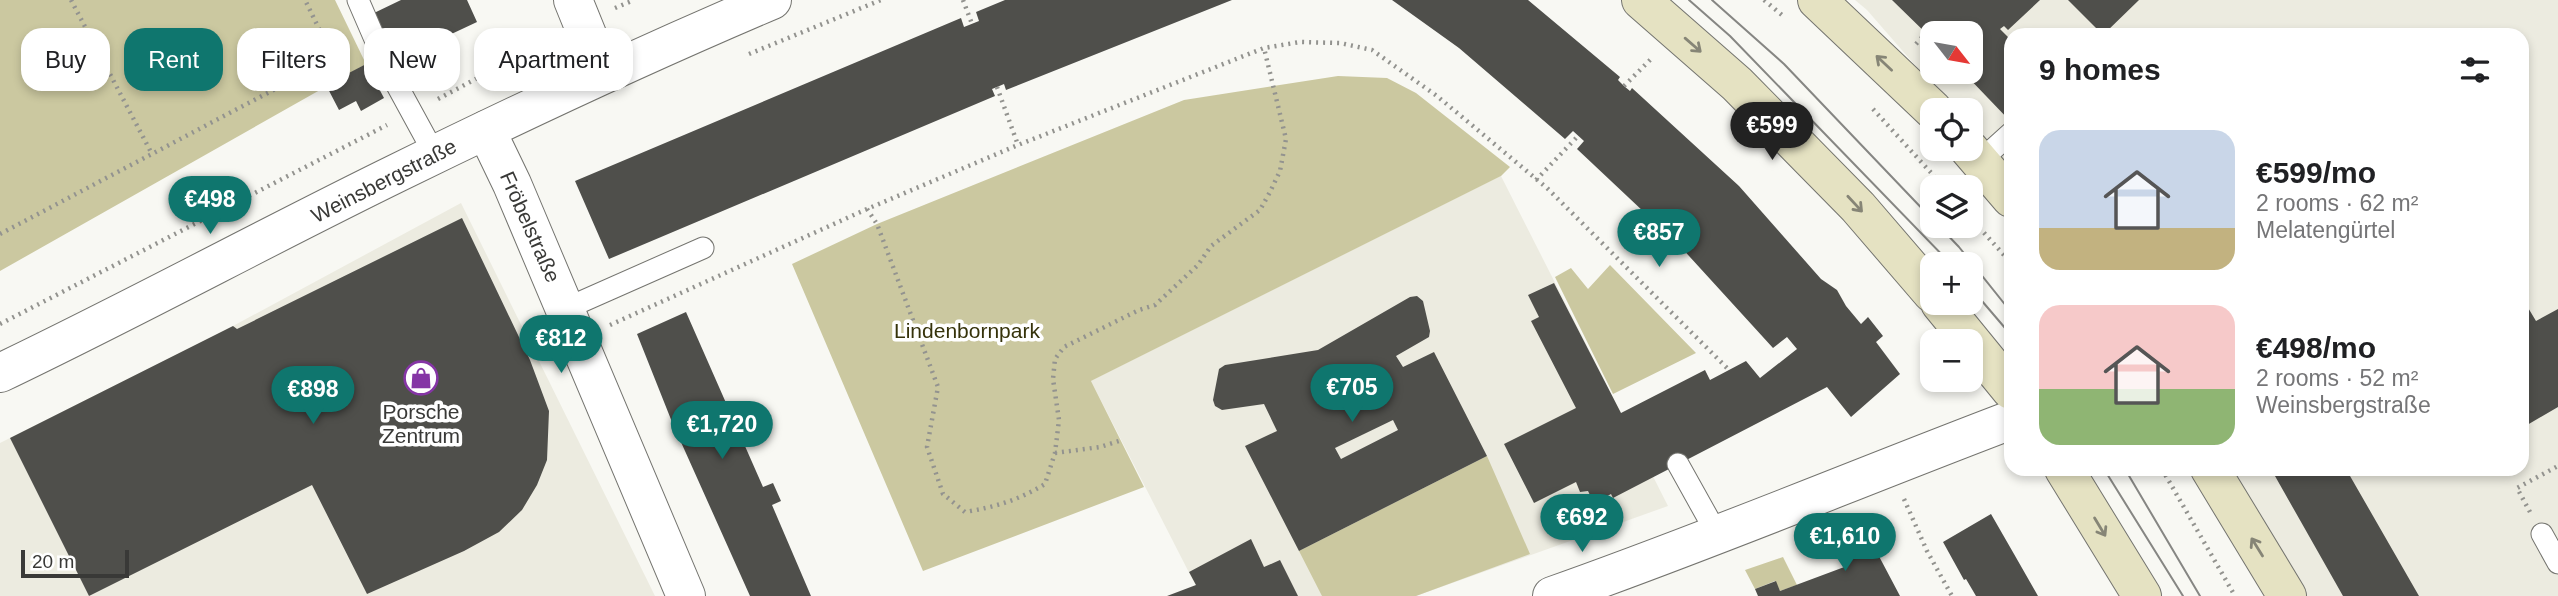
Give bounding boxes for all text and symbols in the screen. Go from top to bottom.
north arrow [1920,21,1983,84]
map controls [1920,21,1983,392]
chip: Buy [21,28,110,91]
chip: Rent [124,28,223,91]
chip: Filters [237,28,350,91]
chip: New [364,28,460,91]
chip: Apartment [474,28,633,91]
one-way arrow [1683,37,1701,53]
icon: filters [2456,51,2494,89]
text: 9 homes [2039,53,2161,86]
one-way arrow [1876,55,1893,72]
button: locate [1920,98,1983,161]
pin: €599 [1731,102,1813,162]
text: €599 [1746,112,1798,138]
street label: Weinsbergstraße [307,134,460,227]
text: €599/mo [2256,156,2376,189]
icon: home [2095,158,2179,242]
street label: Fröbelstraße [496,168,565,286]
button: layers [1920,175,1983,238]
pin: €498 [169,176,251,236]
text: €498 [184,186,236,212]
text: 2 rooms · 62 m² [2256,190,2418,216]
one-way arrow [1846,195,1863,212]
pin: €857 [1618,210,1700,269]
text: Melatengürtel [2256,217,2395,243]
text: €857 [1633,219,1685,245]
button: + [1920,252,1983,315]
pin: €812 [520,316,602,375]
park label: Lindenbornpark [894,319,1040,342]
text: €812 [535,325,587,351]
button: − [1920,329,1983,392]
text: €498/mo [2256,331,2376,364]
icon: home [2095,333,2179,417]
shop icon: Porsche Zentrum [402,359,440,397]
pin: €705 [1311,364,1393,424]
text: 2 rooms · 52 m² [2256,365,2418,391]
pin: €898 [272,366,354,426]
text: €705 [1326,374,1378,400]
text: €898 [287,376,339,402]
text: Weinsbergstraße [2256,392,2431,418]
place label: Porsche Zentrum [382,400,460,447]
pin: €1,720 [665,402,779,461]
text: €1,720 [687,411,757,437]
pin: €692 [1541,494,1623,554]
text: €692 [1556,504,1608,530]
pin: €1,610 [1788,514,1902,573]
one-way arrow [2094,516,2108,536]
text: €1,610 [1810,523,1880,549]
one-way arrow [2250,537,2264,557]
scale bar [21,547,130,579]
text: 20 m [32,551,74,572]

